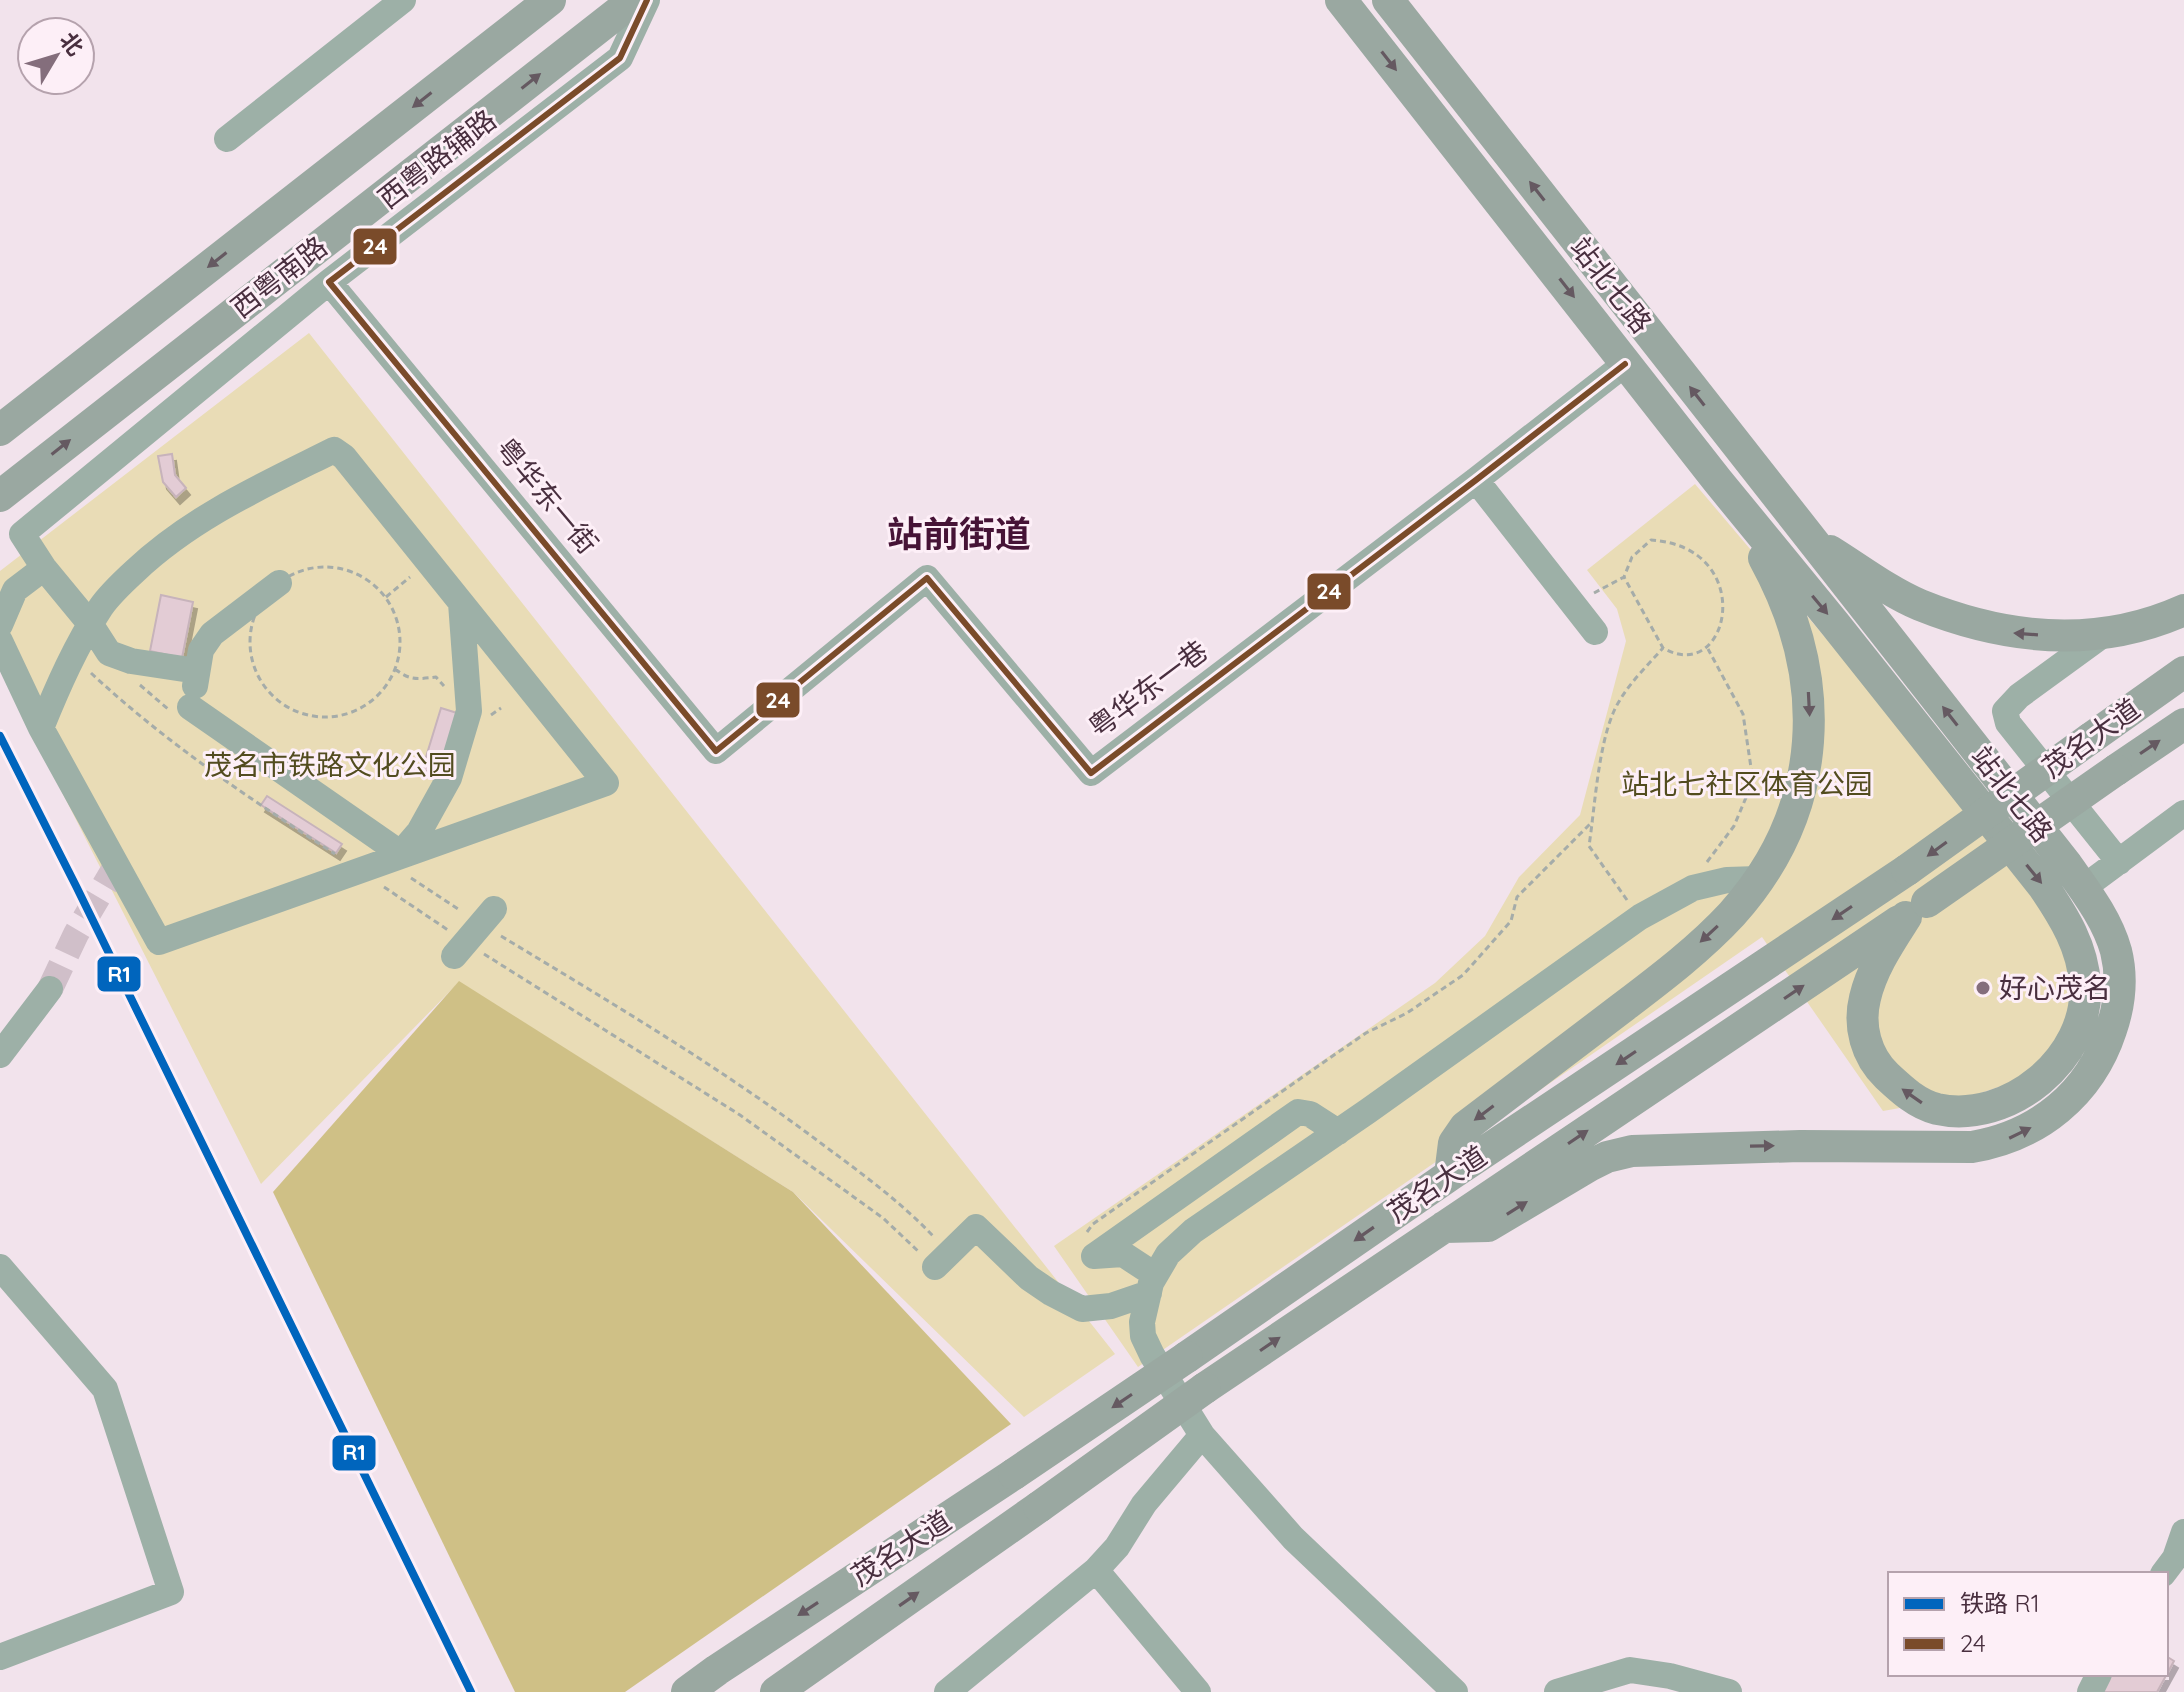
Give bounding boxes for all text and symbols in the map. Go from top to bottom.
north arrow [16,16,96,96]
text: 北 [54,26,90,61]
one-way arrow [1381,51,1397,71]
one-way arrow [521,73,541,89]
one-way arrow [412,91,432,107]
street label: 西粤路辅路 [371,102,503,215]
one-way arrow [1530,181,1546,201]
line badge: 24 [352,227,398,266]
street label: 西粤南路 [224,228,334,325]
street label: 站北七路 [1563,230,1660,340]
text: 24 [362,232,388,260]
one-way arrow [207,251,227,267]
one-way arrow [1558,278,1574,298]
one-way arrow [1690,386,1706,406]
street label: 粤华东一街 [489,431,606,561]
one-way arrow [51,440,71,456]
district label: 站前街道 [887,511,1031,556]
line badge: 24 [1306,572,1352,611]
text: 24 [1316,577,1342,605]
one-way arrow [1811,595,1828,615]
one-way arrow [2013,627,2038,640]
street label: 粤华东一巷 [1081,632,1214,745]
line badge: 24 [755,681,801,719]
text: 24 [765,686,791,714]
street label: 茂名大道 [2035,691,2146,785]
one-way arrow [1803,692,1816,717]
one-way arrow [1942,706,1958,726]
street label: 站北七路 [1964,739,2061,849]
one-way arrow [2139,740,2161,755]
park label: 茂名市铁路文化公园 [204,747,456,782]
park label: 站北七社区体育公园 [1621,766,1873,801]
one-way arrow [1926,841,1947,856]
one-way arrow [2025,864,2042,884]
one-way arrow [1832,906,1853,921]
one-way arrow [1700,925,1719,943]
line badge: R1 [96,955,142,993]
text: R1 [107,960,131,988]
place label: 好心茂名 [1999,970,2111,1005]
marker: 好心茂名 [1974,979,1992,997]
one-way arrow [1784,985,1805,1000]
one-way arrow [1615,1050,1637,1064]
one-way arrow [1901,1089,1922,1104]
one-way arrow [1473,1105,1494,1120]
one-way arrow [2008,1126,2032,1140]
one-way arrow [1568,1130,1589,1145]
street label: 茂名大道 [1381,1138,1493,1229]
one-way arrow [1750,1140,1775,1153]
one-way arrow [1506,1201,1528,1215]
one-way arrow [1353,1226,1374,1241]
one-way arrow [1259,1337,1280,1352]
one-way arrow [1111,1393,1133,1408]
line badge: R1 [331,1434,377,1472]
text: R1 [342,1438,366,1466]
street label: 茂名大道 [844,1502,957,1593]
legend [1888,1572,2168,1676]
text: 铁路 R1 [1960,1588,2040,1618]
one-way arrow [898,1592,919,1608]
one-way arrow [798,1601,819,1616]
text: 24 [1960,1628,1986,1658]

